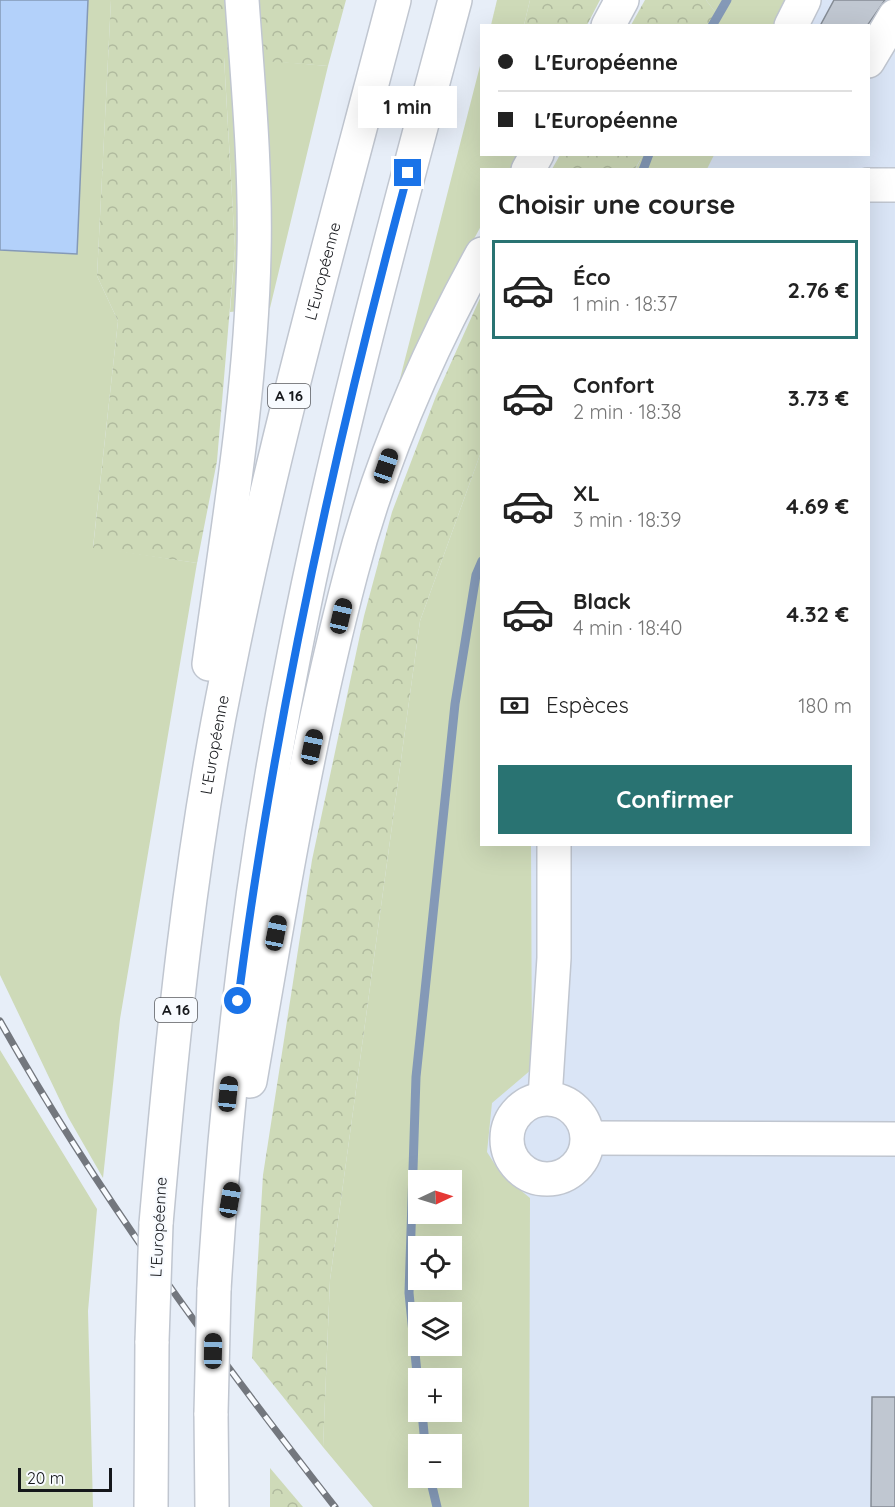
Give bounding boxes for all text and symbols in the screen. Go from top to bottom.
text: L'Européenne [534,48,678,76]
callout: 1 min [358,86,458,128]
text: 1 min [383,94,432,119]
text: L'Européenne [534,106,678,134]
route end [394,159,421,186]
text: Choisir une course [498,187,735,221]
street label: L'Européenne [300,220,345,322]
icon: car [501,263,555,317]
text: Éco [573,263,611,291]
text: 2.76 € [787,276,849,304]
text: 1 min · 18:37 [573,291,677,316]
icon: car [501,371,555,425]
text: Confort [573,371,655,399]
road number: A 16 [268,384,310,408]
text: 3.73 € [788,384,849,412]
text: 2 min · 18:38 [573,399,682,424]
car [372,446,400,486]
icon: car [501,479,555,533]
text: XL [573,479,600,507]
text: 4.69 € [786,492,849,520]
text: 3 min · 18:39 [573,507,681,532]
icon: car [501,587,555,641]
text: Black [573,587,631,615]
car [328,596,354,636]
text: 4.32 € [786,600,849,628]
text: 4 min · 18:40 [573,615,682,640]
icon: cash [498,689,531,722]
text: Espèces [546,691,629,719]
street label: L'Européenne [196,693,233,796]
text: 180 m [798,693,852,718]
car [299,728,325,766]
button: Confirmer [498,765,852,834]
car [264,914,288,952]
route start [224,987,251,1014]
road number: A 16 [155,998,197,1022]
car [217,1075,239,1113]
north arrow [408,1170,462,1224]
map controls [408,1170,462,1488]
street label: L'Européenne [145,1176,171,1278]
car [218,1181,242,1219]
button: locate [408,1236,462,1290]
button: layers [408,1302,462,1356]
car [204,1333,222,1369]
button: + [408,1368,462,1422]
button: − [408,1434,462,1488]
scale bar [18,1465,112,1492]
text: 20 m [27,1468,64,1488]

